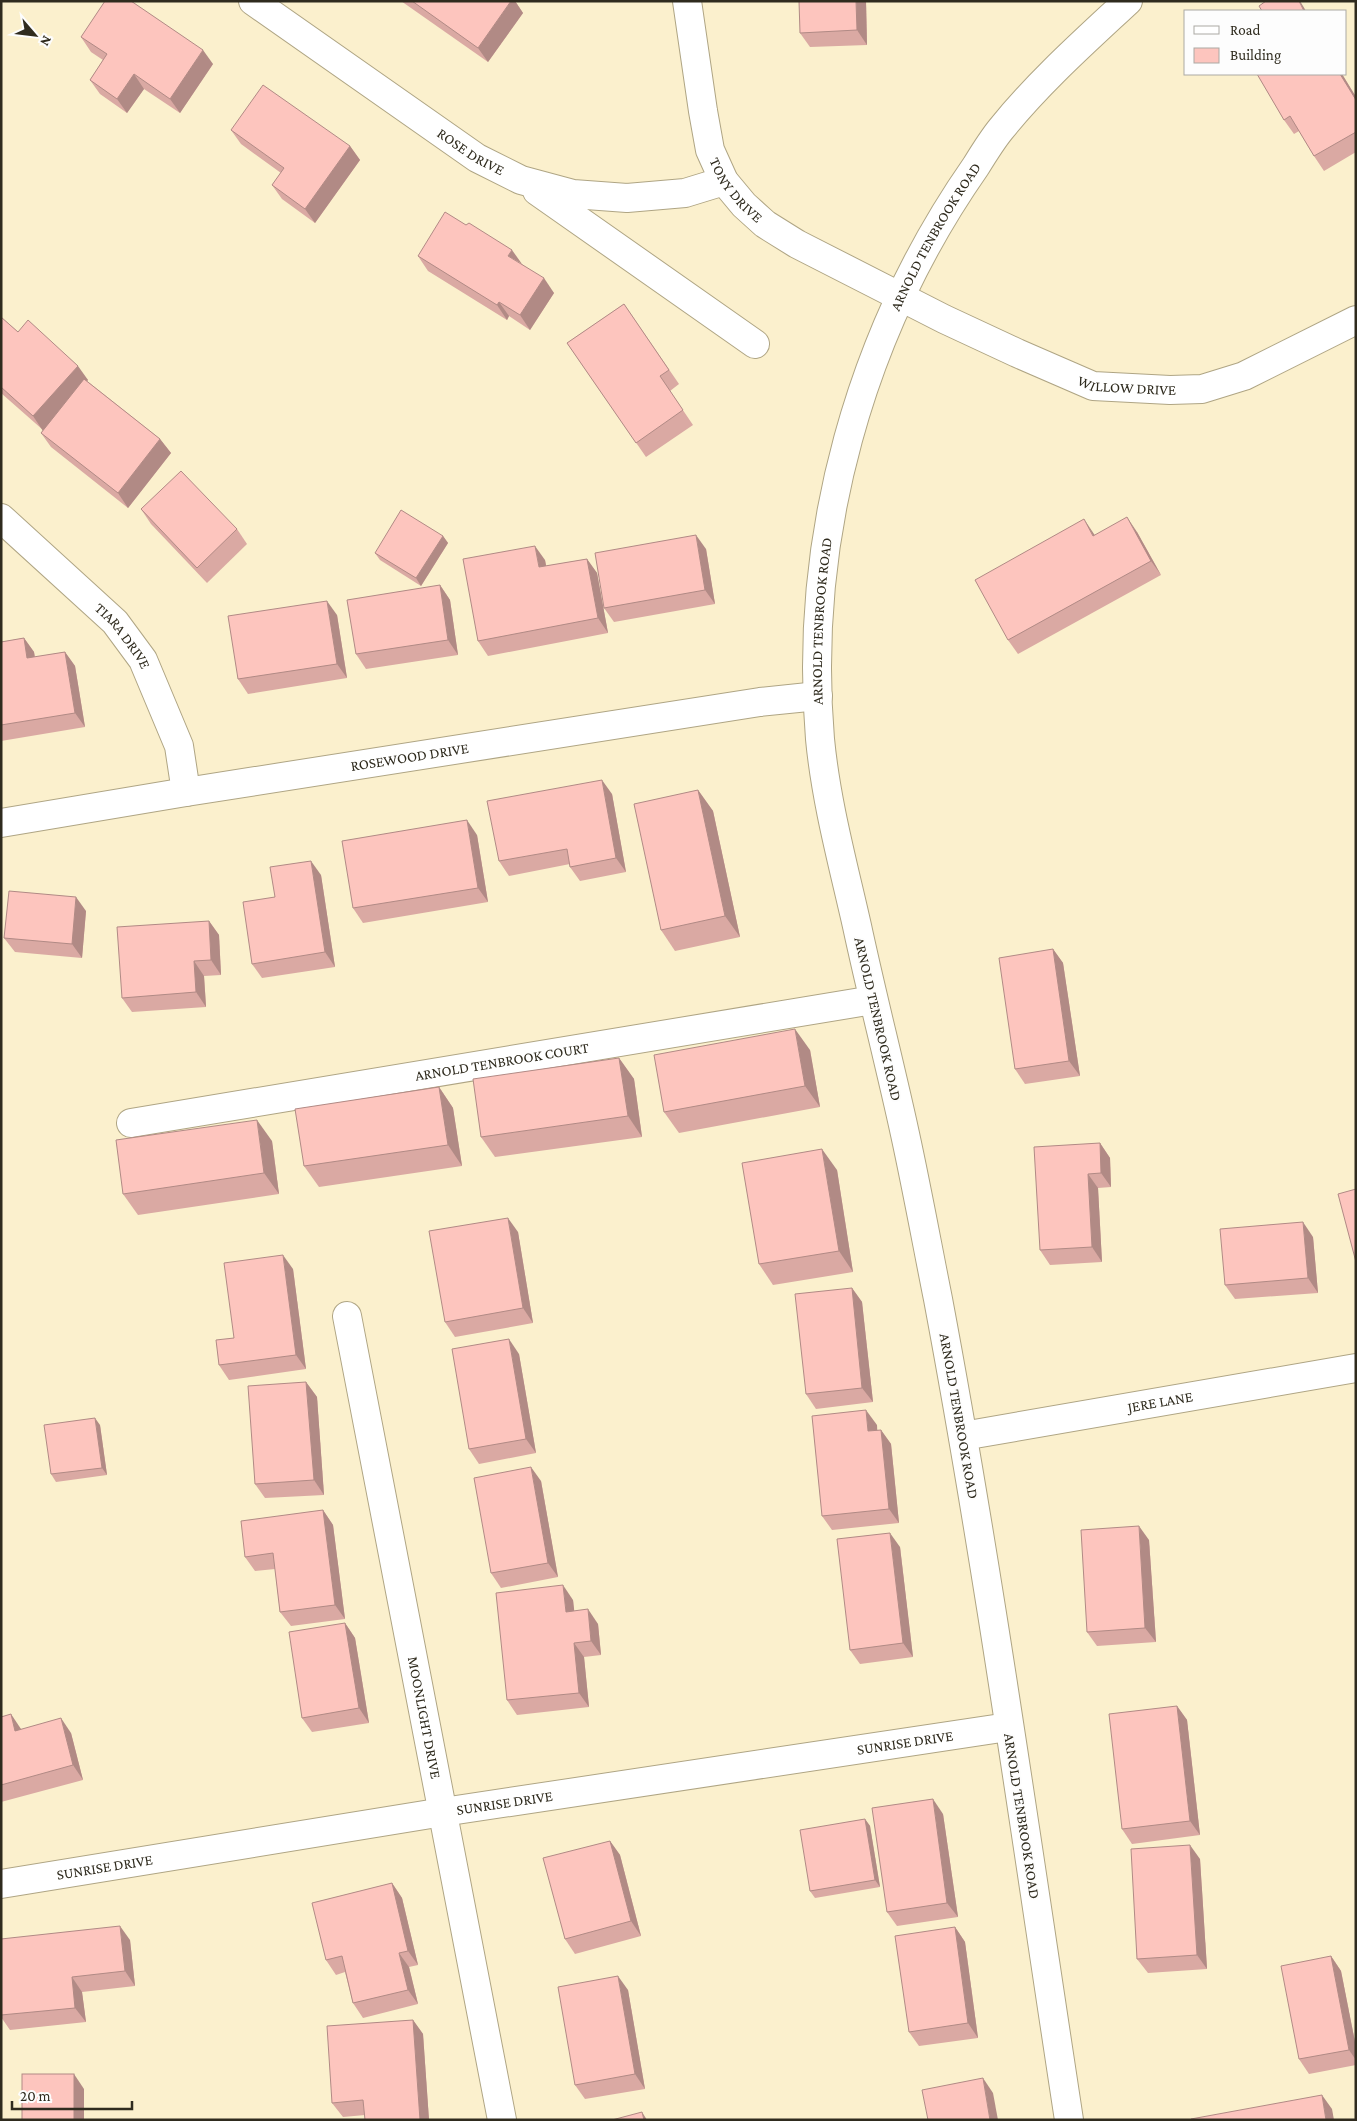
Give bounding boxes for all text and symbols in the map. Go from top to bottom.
north arrow [10,10,60,60]
legend [1184,10,1347,75]
text: Road [1230,22,1261,38]
text: N [37,33,56,49]
text: Building [1230,47,1281,64]
street label: ROSE DRIVE [434,125,507,178]
street label: TONY DRIVE [706,155,766,226]
street label: ARNOLD TENBROOK ROAD [887,160,984,313]
street label: WILLOW DRIVE [1075,372,1176,398]
street label: ARNOLD TENBROOK ROAD [809,536,835,705]
street label: TIARA DRIVE [92,600,154,671]
street label: ROSEWOOD DRIVE [350,740,470,774]
street label: ARNOLD TENBROOK ROAD [851,935,905,1103]
street label: ARNOLD TENBROOK COURT [414,1039,590,1084]
street label: ARNOLD TENBROOK ROAD [937,1332,981,1500]
street label: JERE LANE [1124,1388,1194,1417]
street label: MOONLIGHT DRIVE [405,1655,444,1780]
street label: SUNRISE DRIVE [856,1727,954,1758]
street label: ARNOLD TENBROOK ROAD [1001,1732,1043,1900]
street label: SUNRISE DRIVE [455,1788,554,1818]
street label: SUNRISE DRIVE [55,1851,154,1883]
scale bar [12,2078,132,2110]
text: 20 m [20,2088,51,2104]

